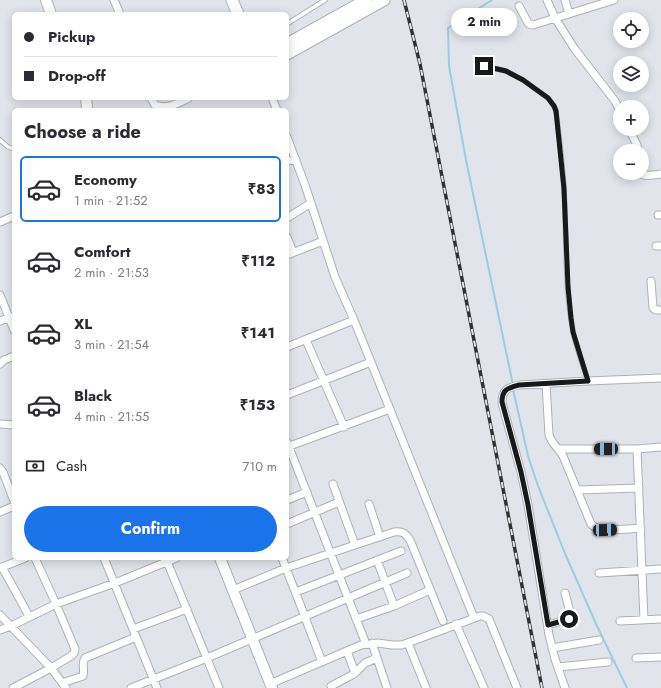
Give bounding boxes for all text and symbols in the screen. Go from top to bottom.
callout: 2 min [451,8,517,36]
text: 2 min [467,12,501,31]
map controls [613,12,649,180]
button: locate [613,12,649,48]
text: Pickup [48,26,95,48]
button: layers [613,56,649,92]
route end [475,57,493,75]
text: Drop-off [48,65,106,87]
button: + [613,100,649,136]
text: Choose a ride [24,119,141,145]
button: − [613,144,649,180]
text: Economy [74,169,137,191]
icon: car [26,171,62,207]
text: ₹83 [248,178,275,200]
text: 1 min · 21:52 [74,191,148,210]
text: Comfort [74,241,131,263]
icon: car [26,243,62,279]
text: ₹112 [241,250,275,272]
text: 2 min · 21:53 [74,263,149,282]
text: XL [74,313,92,335]
icon: car [26,315,62,351]
text: ₹141 [241,322,275,344]
text: 3 min · 21:54 [74,335,149,354]
text: Black [74,385,112,407]
icon: car [26,387,62,423]
text: ₹153 [240,394,275,416]
text: 4 min · 21:55 [74,407,149,426]
car [594,443,618,455]
icon: cash [24,455,46,477]
text: Cash [56,455,87,477]
text: 710 m [242,457,277,476]
button: Confirm [24,506,277,552]
car [593,524,617,536]
route start [560,610,578,628]

